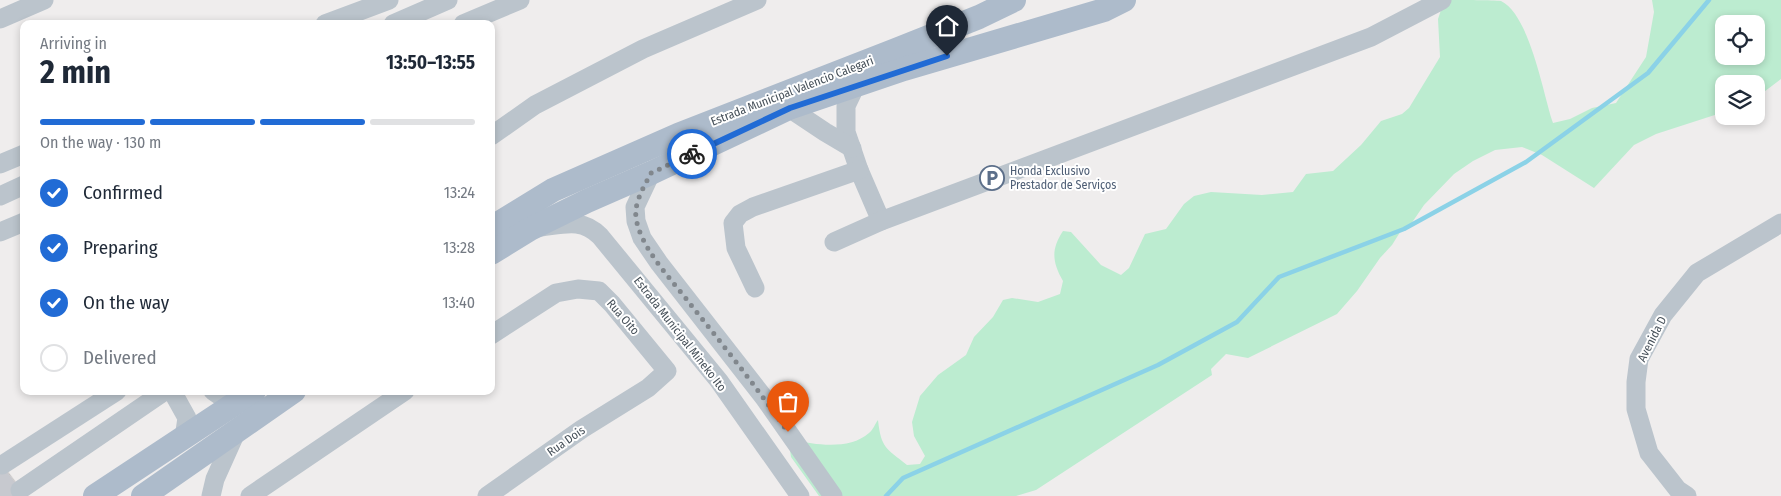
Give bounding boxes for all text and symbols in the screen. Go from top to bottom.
pin [926,5,968,56]
icon: home [933,12,961,40]
map controls [1715,15,1765,125]
button: locate [1715,15,1765,65]
text: Arriving in [40,34,107,53]
text: 13:50–13:55 [386,51,475,74]
text: 2 min [40,53,111,91]
street label: Estrada Municipal Valencio Calegari [709,53,875,129]
button: layers [1715,75,1765,125]
courier [667,129,717,179]
text: On the way · 130 m [40,133,161,152]
icon: bike [678,140,706,168]
place label: Honda Exclusivo Prestador de Serviços [1010,164,1116,192]
parking icon: Honda Exclusivo Prestador de Serviços [979,165,1005,191]
icon: check [40,179,68,207]
text: Confirmed [83,181,163,204]
text: 13:24 [444,183,475,202]
icon: check [40,234,68,262]
text: Preparing [83,236,158,259]
text: 13:28 [443,238,475,257]
street label: Estrada Municipal Mineko Ito [631,274,729,394]
icon: check [40,289,68,317]
text: On the way [83,291,169,314]
text: 13:40 [442,293,475,312]
street label: Rua Oito [604,297,642,337]
street label: Avenida D [1635,314,1669,364]
text: Delivered [83,346,157,369]
pin [767,381,809,432]
icon: bag [774,388,802,416]
street label: Rua Dois [544,423,588,459]

